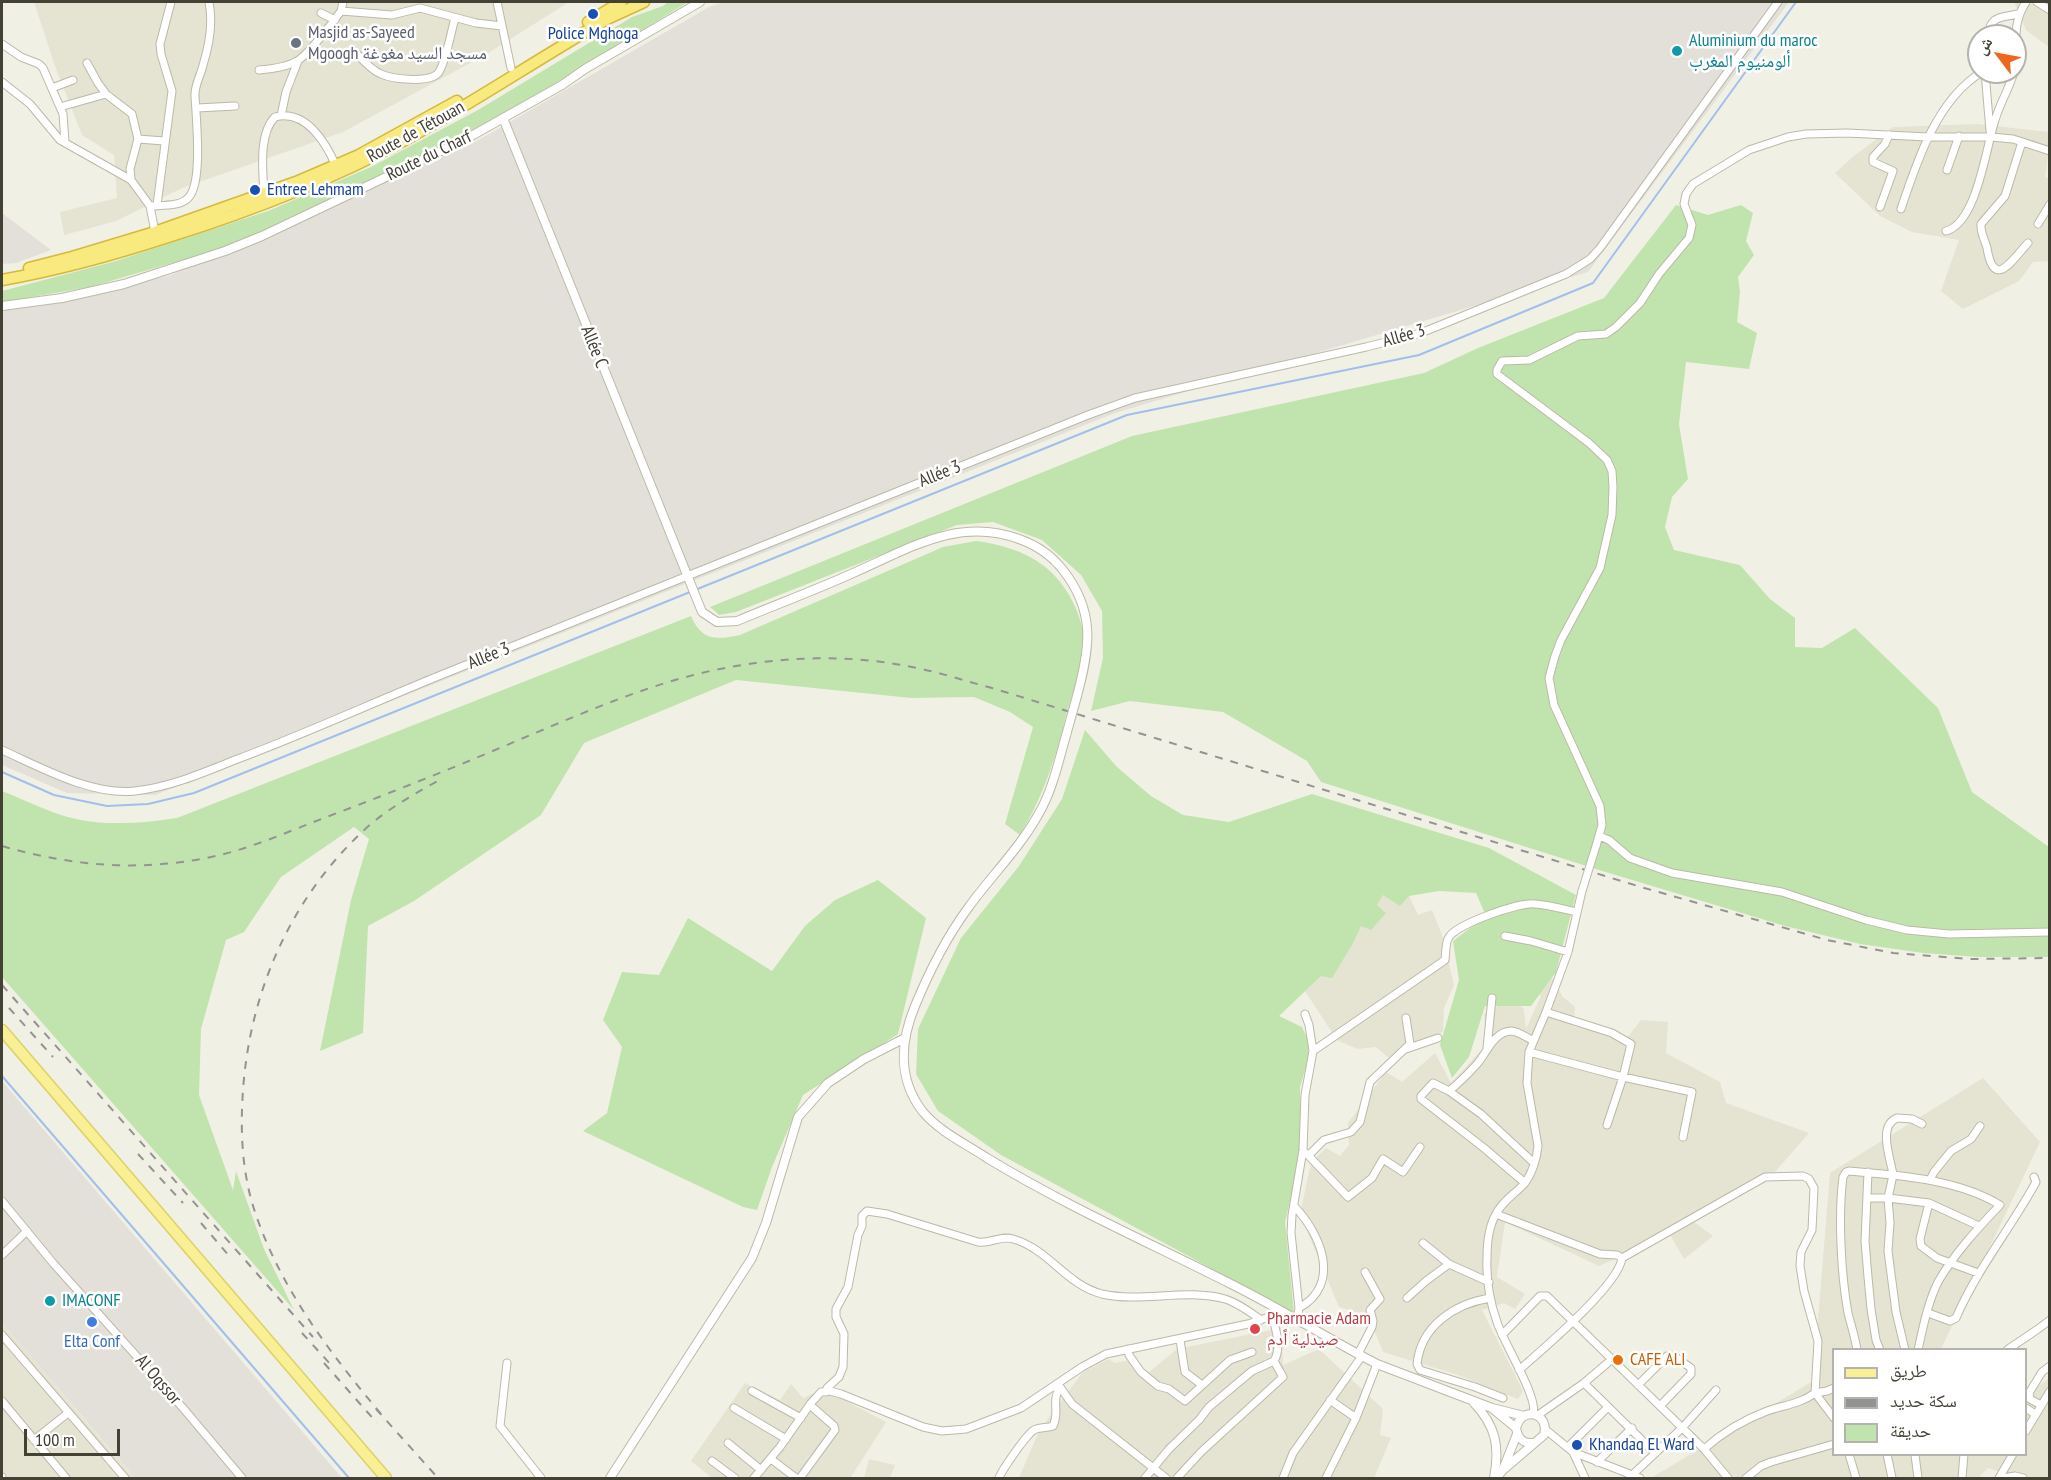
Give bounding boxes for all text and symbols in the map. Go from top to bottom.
marker: Police Mghoga [586,7,600,21]
place label: Masjid as-Sayeed Mgoogh مسجد السيد مغوغة [308,22,487,64]
place label: Police Mghoga [548,23,638,45]
north arrow [1967,24,2027,84]
place label: Aluminium du maroc ألومنيوم المغرب [1689,30,1818,72]
text: ش [1970,33,1996,58]
marker: Masjid as-Sayeed Mgoogh مسجد السيد مغوغة [289,36,303,50]
marker: Aluminium du maroc ألومنيوم المغرب [1670,44,1684,58]
street label: Route de Tétouan [364,96,468,168]
street label: Route du Charf [383,126,475,186]
place label: Entree Lehmam [267,179,364,201]
marker: Entree Lehmam [248,183,262,197]
street label: Allée 3 [1380,320,1428,352]
street label: Allée C [576,323,612,371]
street label: Allée 3 [916,456,964,492]
street label: Allée 3 [465,638,513,674]
place label: IMACONF [62,1290,121,1312]
marker: IMACONF [43,1294,57,1308]
place label: Pharmacie Adam صيدلية اًدم [1267,1308,1371,1350]
marker: Elta Conf [85,1315,99,1329]
marker: Pharmacie Adam صيدلية اًدم [1248,1322,1262,1336]
place label: Elta Conf [64,1331,120,1353]
legend [1832,1348,2027,1456]
place label: CAFE ALI [1630,1349,1685,1371]
street label: Al Oqssor [130,1351,186,1409]
marker: CAFE ALI [1611,1353,1625,1367]
text: طريق [1890,1359,1927,1382]
text: سكة حديد [1890,1389,1957,1412]
scale bar [27,1417,123,1455]
text: حديقة [1890,1419,1931,1442]
text: 100 m [35,1428,75,1451]
place label: Khandaq El Ward [1589,1434,1695,1456]
marker: Khandaq El Ward [1570,1438,1584,1452]

